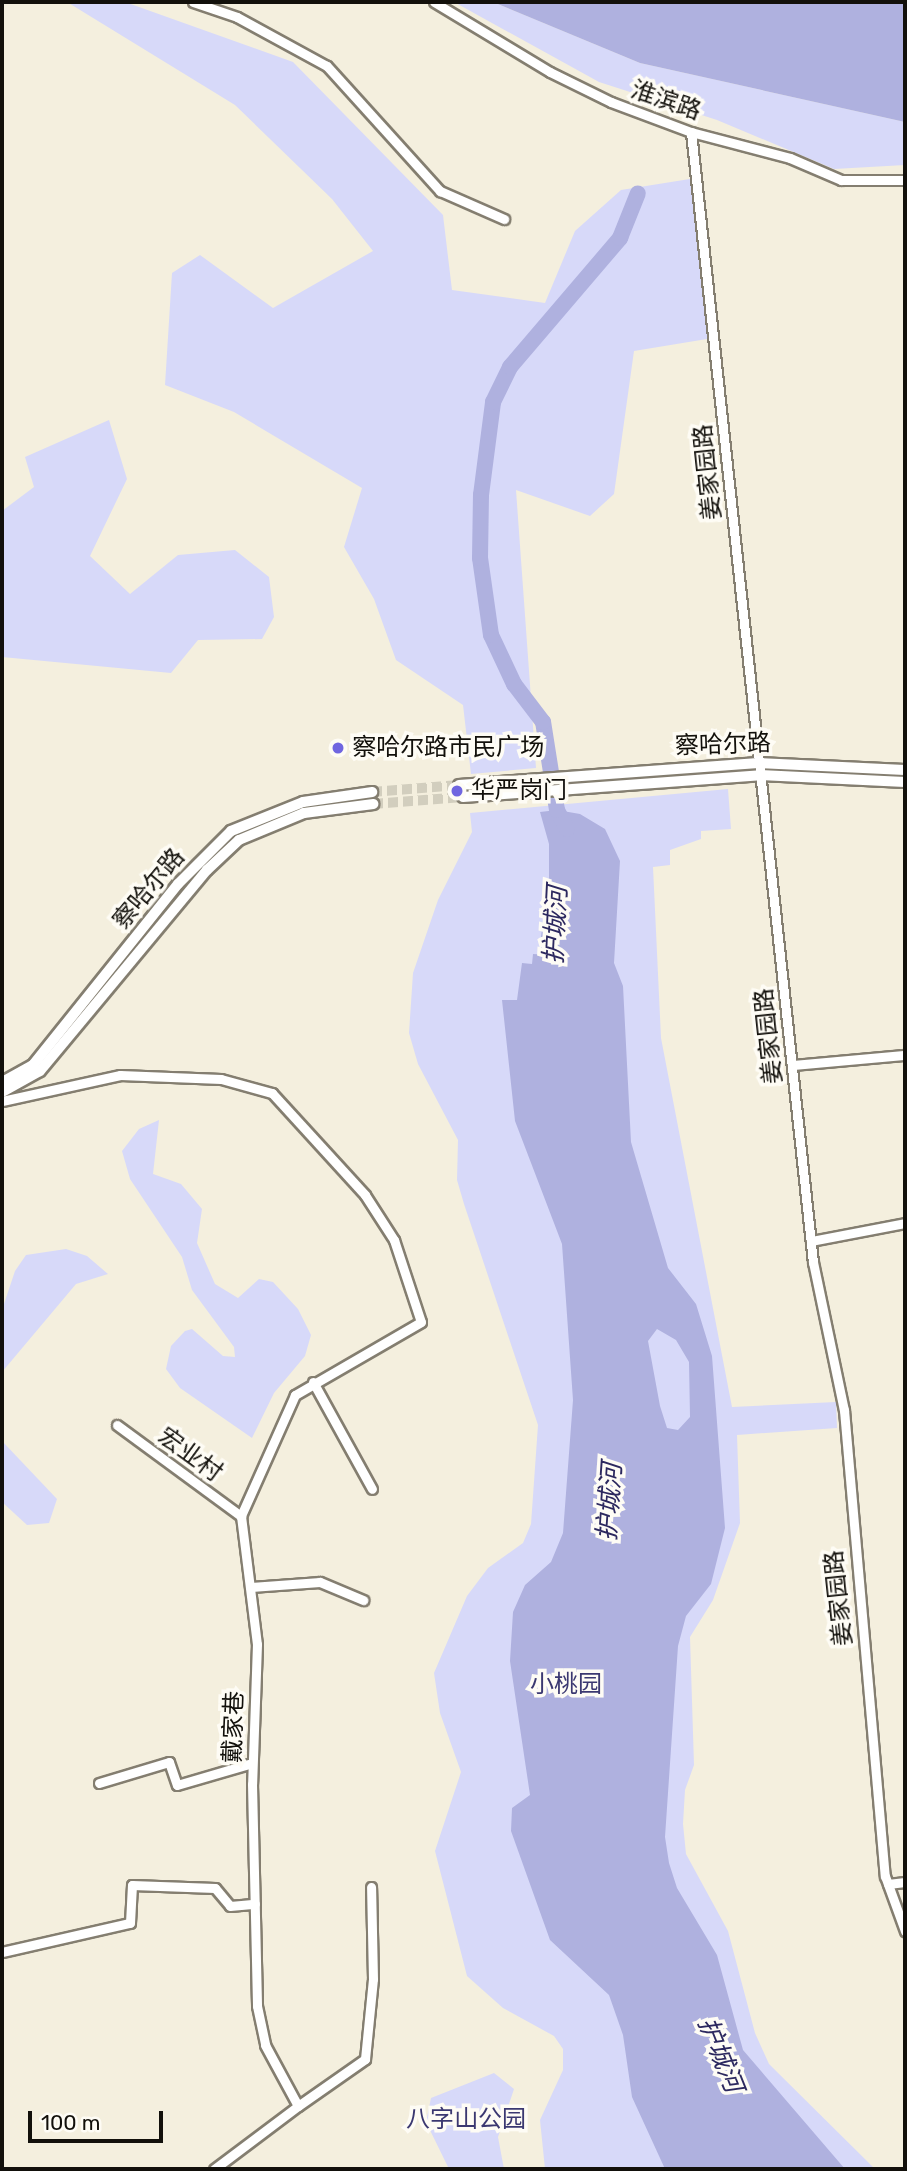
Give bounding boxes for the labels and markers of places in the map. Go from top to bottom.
place label: 察哈尔路市民广场 [352,734,544,762]
marker: 察哈尔路市民广场 [330,740,346,756]
place label: 华严岗门 [471,777,567,805]
marker: 华严岗门 [449,783,465,799]

